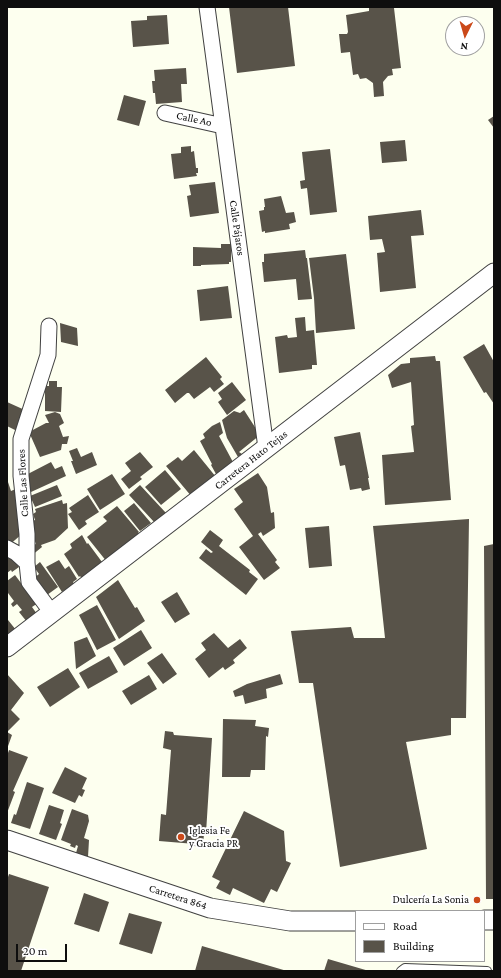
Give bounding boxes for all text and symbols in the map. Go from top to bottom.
north arrow [445,16,485,56]
text: N [460,41,468,53]
street label: Calle Ao [175,109,213,129]
street label: Calle Pájaros [227,199,247,257]
street label: Carretera Hato Tejas [212,427,290,493]
street label: Calle Las Flores [15,449,31,517]
place label: Iglesia Fe y Gracia PR [189,824,238,850]
marker: Iglesia Fe y Gracia PR [176,832,186,842]
street label: Carretera 864 [147,881,209,913]
place label: Dulcería La Sonia [393,893,469,907]
marker: Dulcería La Sonia [472,895,482,905]
legend [355,910,485,962]
text: Road [393,919,417,933]
scale bar [18,936,69,962]
text: Building [393,939,434,953]
text: 20 m [23,944,47,958]

